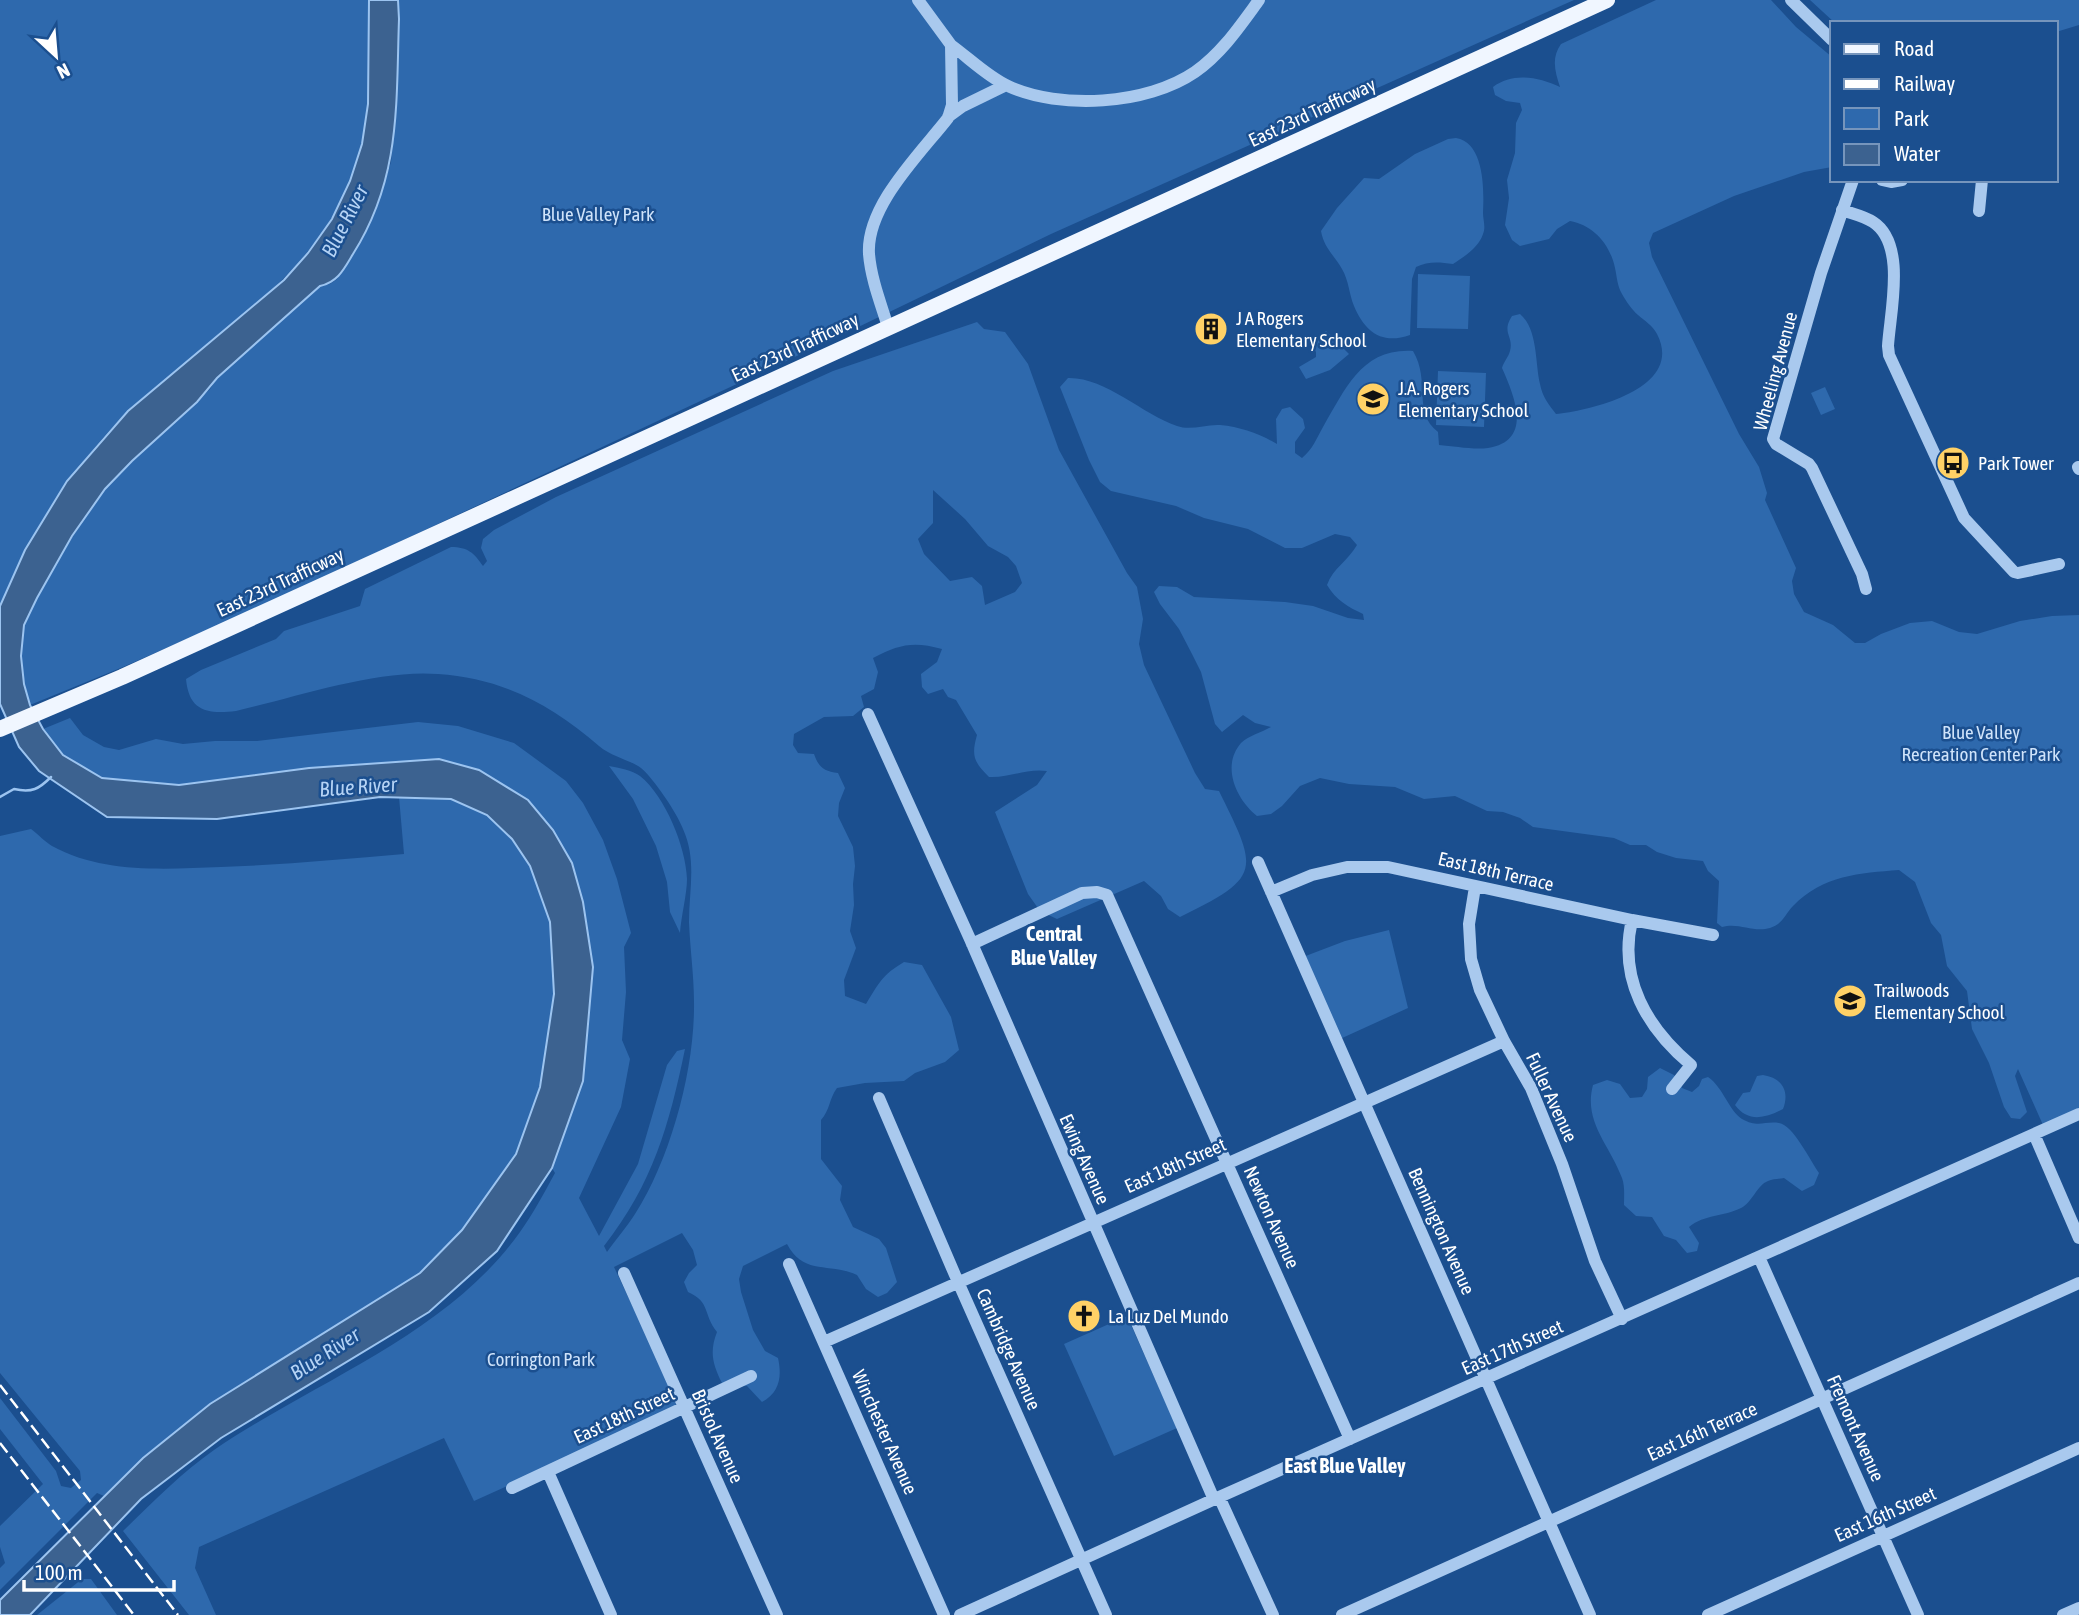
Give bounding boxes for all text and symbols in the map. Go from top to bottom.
north arrow [21,21,91,91]
legend [1830,21,2058,182]
text: Road [1894,36,1934,60]
text: N [54,59,73,84]
text: Railway [1894,71,1956,95]
street label: East 23rd Trafficway [1245,73,1379,151]
text: Park [1894,106,1929,130]
text: Water [1894,141,1941,165]
water label: Blue River [316,180,373,261]
park label: Blue Valley Park [542,203,655,225]
place label: J A Rogers Elementary School [1236,307,1367,351]
street label: East 23rd Trafficway [728,308,862,386]
street label: Wheeling Avenue [1749,309,1801,433]
building icon: J A Rogers Elementary School [1192,310,1230,348]
place label: J.A. Rogers Elementary School [1398,377,1529,421]
school or university icon: J.A. Rogers Elementary School [1354,380,1392,418]
bus stop icon: Park Tower [1934,444,1972,482]
place label: Park Tower [1978,452,2054,474]
street label: East 23rd Trafficway [213,543,347,621]
park label: Blue Valley Recreation Center Park [1902,721,2061,765]
water label: Blue River [318,771,398,801]
street label: East 18th Terrace [1436,847,1556,895]
district label: Central Blue Valley [1011,921,1098,969]
place label: Trailwoods Elementary School [1874,979,2005,1023]
school or university icon: Trailwoods Elementary School [1831,982,1869,1020]
street label: Fuller Avenue [1522,1049,1582,1145]
street label: Ewing Avenue [1055,1110,1115,1208]
street label: East 18th Street [1121,1133,1229,1197]
street label: Newton Avenue [1240,1162,1304,1272]
street label: Bennington Avenue [1404,1164,1480,1298]
street label: Cambridge Avenue [972,1285,1046,1413]
church icon: La Luz Del Mundo [1065,1297,1103,1335]
place label: La Luz Del Mundo [1108,1305,1229,1327]
street label: East 17th Street [1458,1315,1566,1379]
water label: Blue River [285,1322,364,1384]
park label: Corrington Park [487,1348,596,1370]
street label: Winchester Avenue [848,1366,922,1498]
street label: Fremont Avenue [1823,1371,1889,1485]
street label: East 18th Street [570,1382,678,1448]
street label: Bristol Avenue [688,1386,748,1486]
street label: East 16th Terrace [1644,1397,1760,1465]
district label: East Blue Valley [1284,1453,1406,1477]
street label: East 16th Street [1831,1482,1939,1546]
scale bar [24,1548,175,1592]
text: 100 m [35,1560,83,1584]

